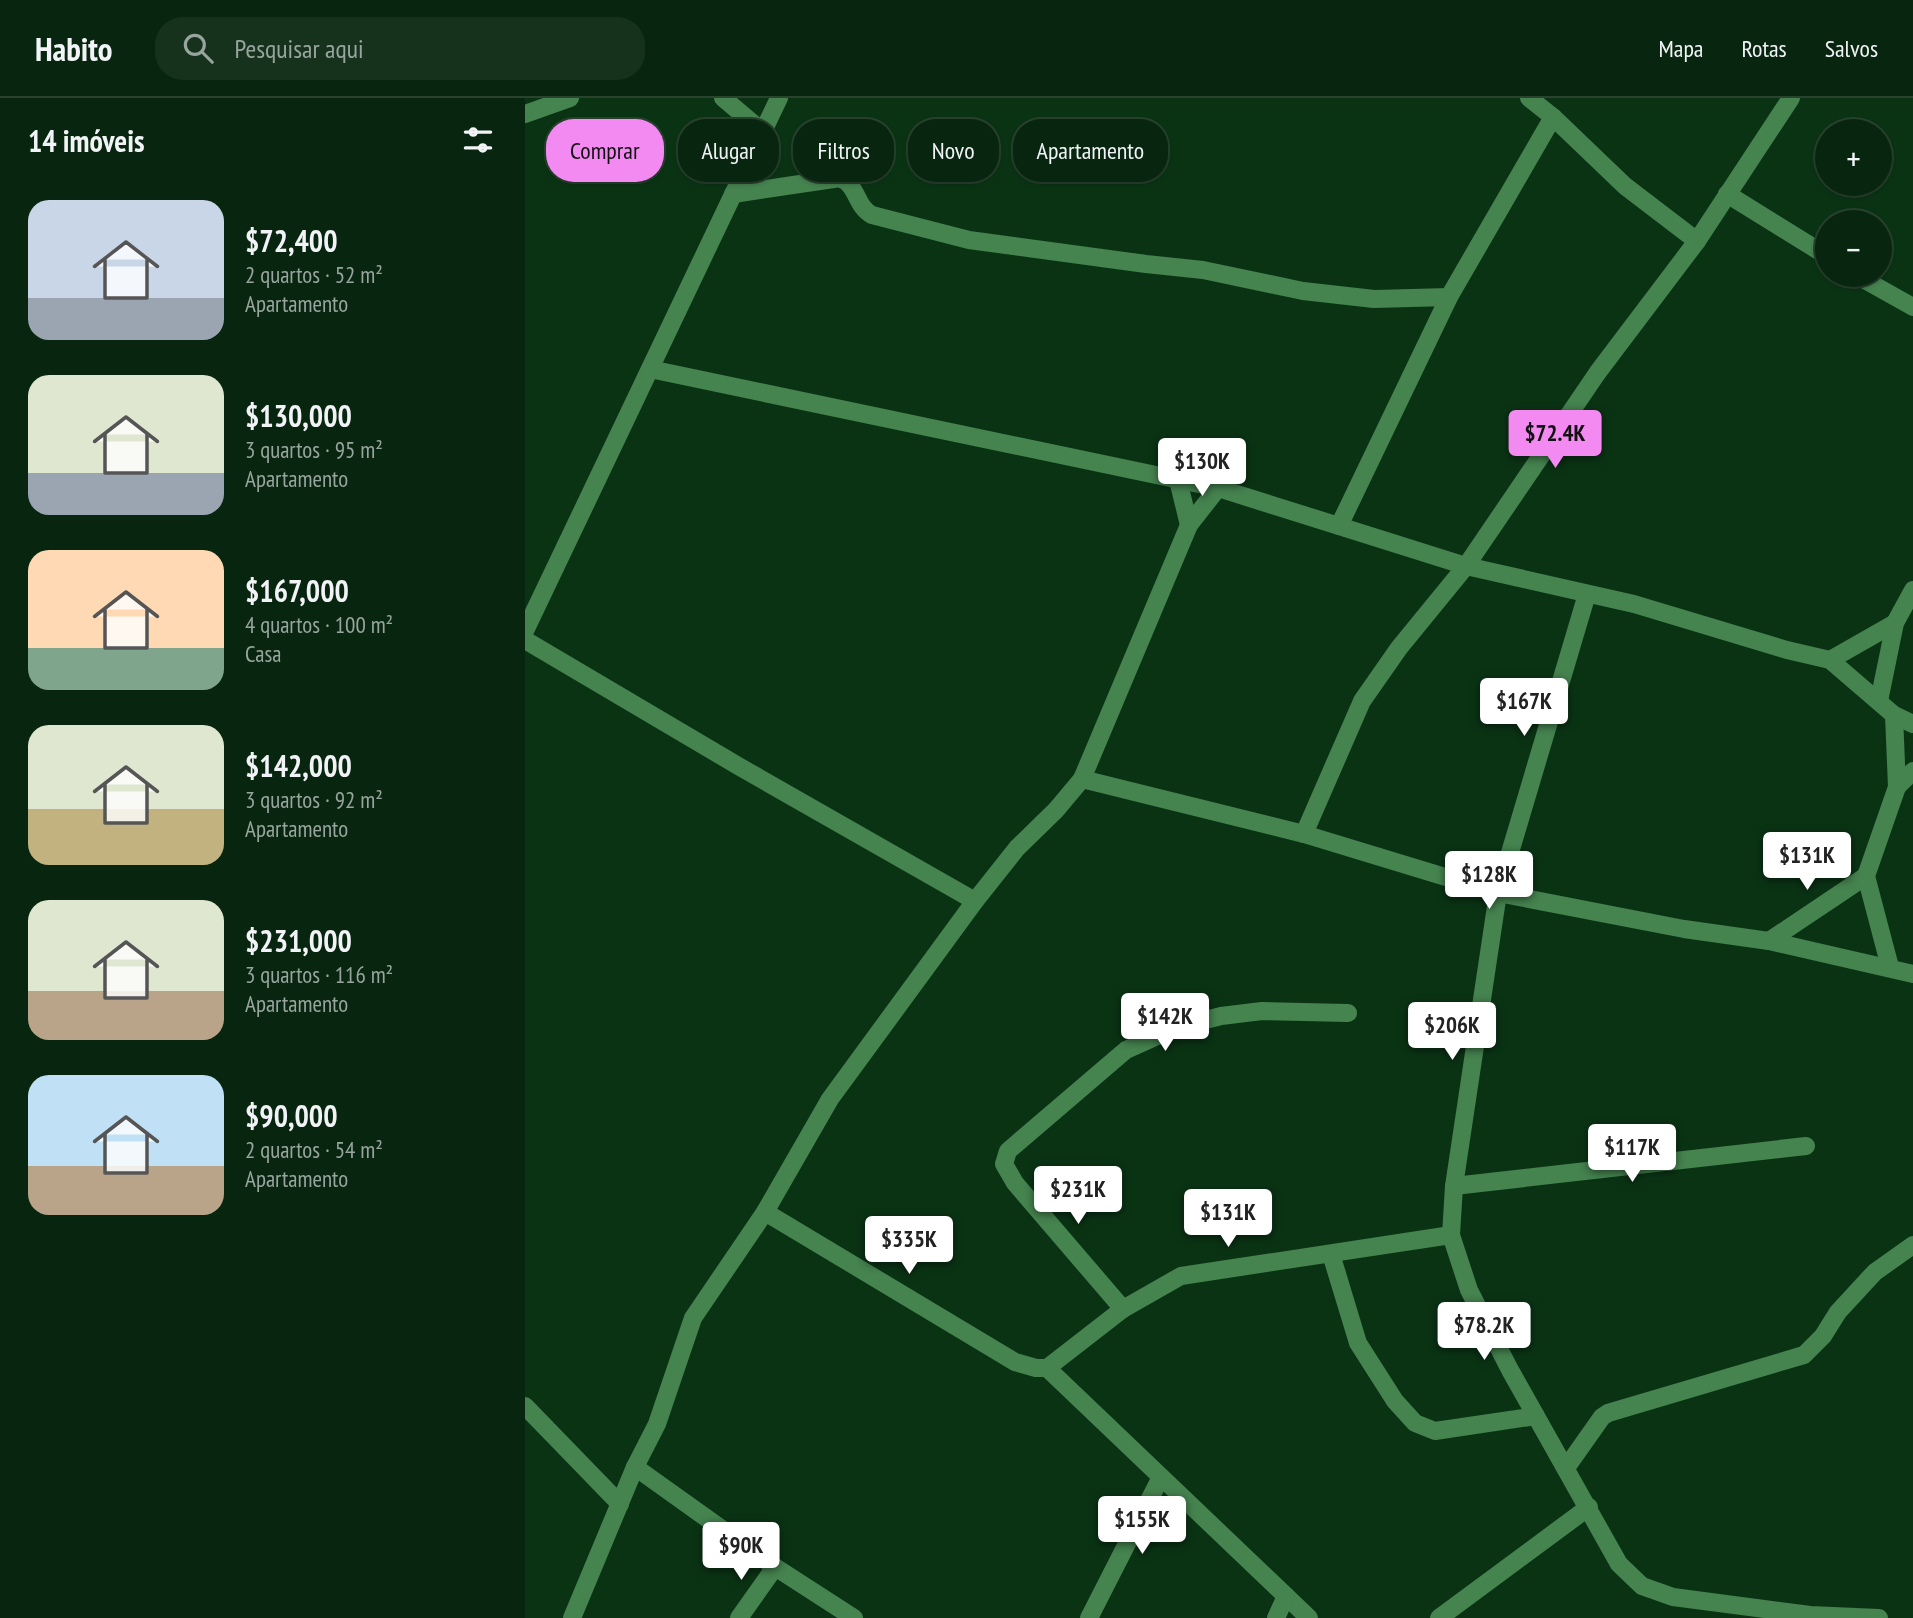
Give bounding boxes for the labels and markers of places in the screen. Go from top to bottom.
pin: $72.4K [1498,410,1612,470]
pin: $130K [1153,438,1251,498]
pin: $167K [1475,678,1573,738]
pin: $131K [1758,832,1856,892]
pin: $128K [1440,852,1538,911]
pin: $142K [1116,993,1214,1053]
pin: $206K [1403,1002,1501,1062]
pin: $117K [1583,1124,1681,1184]
pin: $231K [1029,1166,1127,1226]
pin: $131K [1179,1190,1277,1249]
pin: $335K [860,1216,958,1276]
pin: $78.2K [1427,1302,1541,1362]
pin: $155K [1093,1496,1191,1556]
pin: $90K [700,1522,782,1582]

